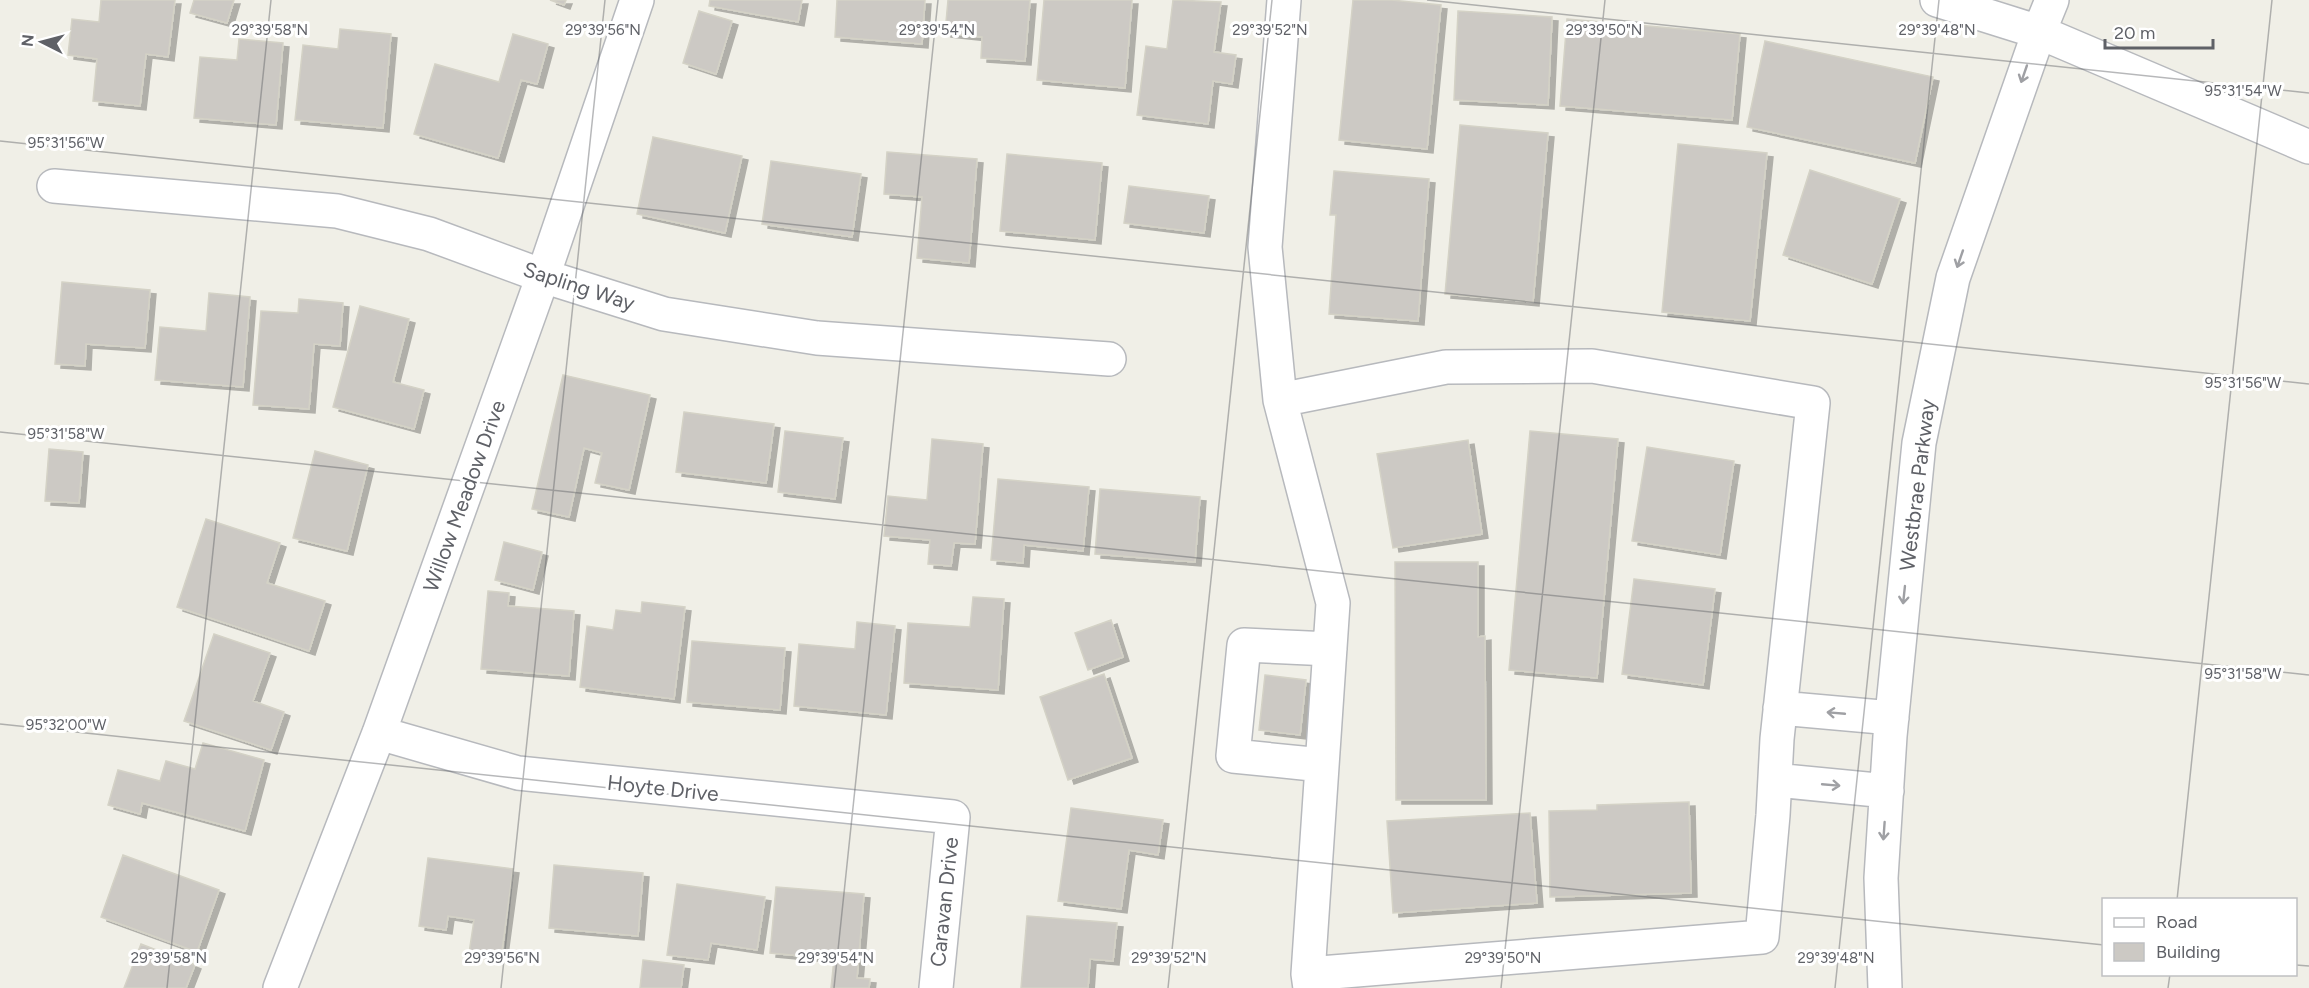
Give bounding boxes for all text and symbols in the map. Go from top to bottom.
north arrow [12,12,72,72]
scale bar [2105,12,2213,50]
text: 29°39'58"N [232,21,308,39]
text: 29°39'56"N [565,21,641,39]
text: 29°39'54"N [899,21,975,39]
text: 29°39'52"N [1232,21,1308,39]
text: 29°39'50"N [1566,21,1642,39]
text: 29°39'48"N [1899,21,1976,39]
text: 20 m [2114,22,2155,44]
text: N [17,33,38,48]
one-way arrow [2017,65,2028,83]
text: 95°31'54"W [2204,82,2282,100]
text: 95°31'56"W [28,134,105,152]
one-way arrow [1954,249,1965,268]
street label: Sapling Way [520,256,638,316]
text: 95°31'56"W [2205,374,2282,392]
street label: Willow Meadow Drive [418,397,510,595]
street label: Westbrae Parkway [1894,398,1940,572]
text: 95°31'58"W [27,425,105,443]
one-way arrow [1898,585,1909,605]
text: 95°31'58"W [2204,665,2282,683]
one-way arrow [1827,707,1847,718]
text: 95°32'00"W [26,716,107,734]
street label: Hoyte Drive [606,770,720,806]
one-way arrow [1821,780,1840,791]
one-way arrow [1878,821,1889,841]
street label: Caravan Drive [925,836,963,968]
legend [2102,898,2297,976]
text: Road [2156,911,2197,933]
text: Building [2156,941,2221,963]
text: 29°39'58"N [131,949,207,967]
text: 29°39'56"N [464,949,540,967]
text: 29°39'54"N [798,949,874,967]
text: 29°39'52"N [1131,949,1207,967]
text: 29°39'50"N [1465,949,1541,967]
text: 29°39'48"N [1798,949,1875,967]

